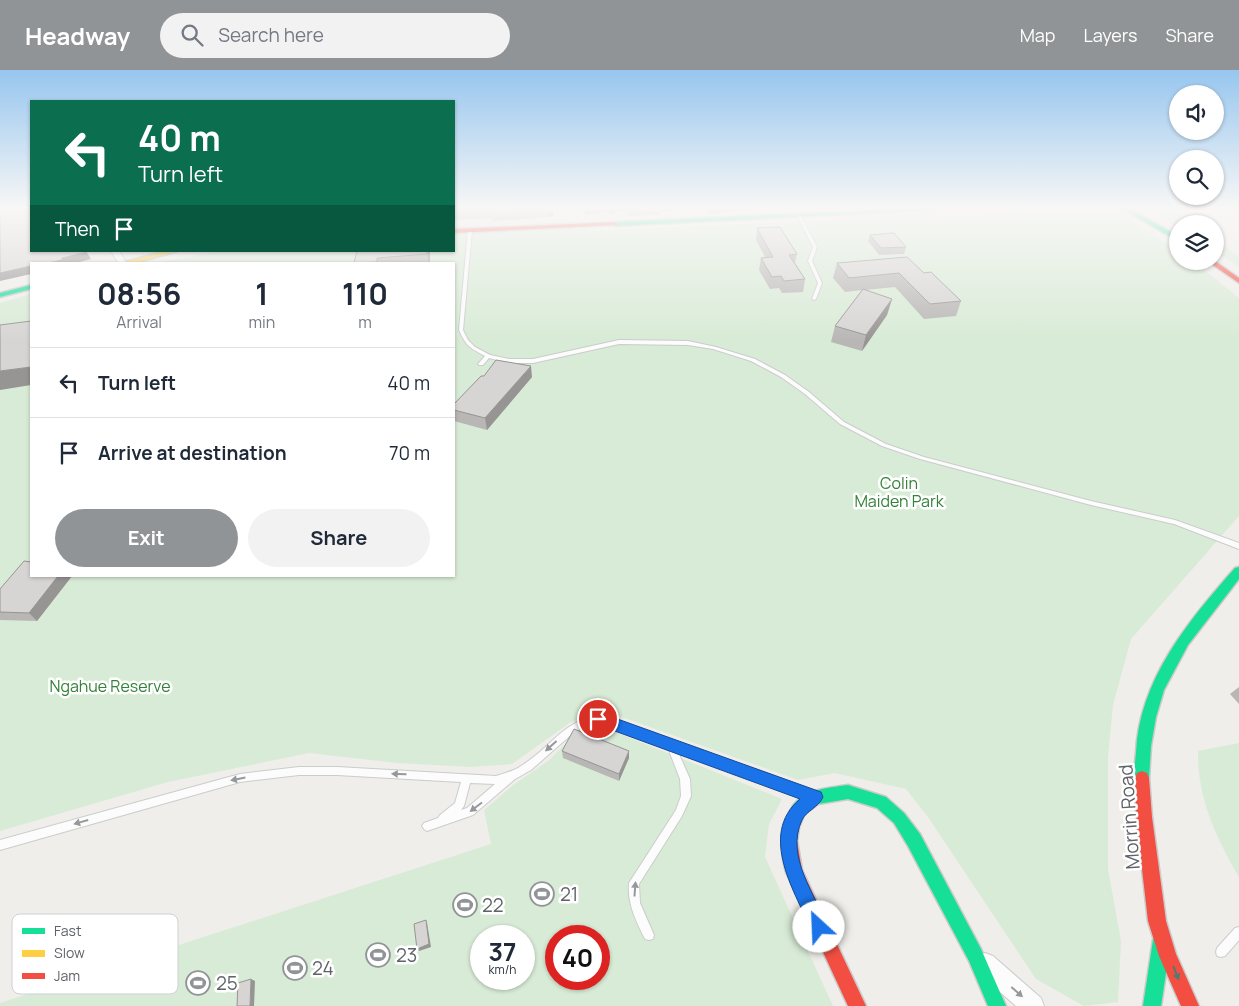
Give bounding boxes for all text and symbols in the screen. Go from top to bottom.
search box [160,13,510,58]
text: Headway [25,19,130,52]
icon: search [178,21,206,49]
text: Search here [218,22,324,48]
text: Map [1020,23,1055,47]
text: Layers [1083,23,1137,47]
text: Share [1165,23,1214,47]
map controls [1169,85,1224,270]
button: sound [1169,85,1224,140]
text: 40 m [138,114,221,162]
icon: left [55,120,120,185]
button: search [1169,150,1224,205]
text: Turn left [138,159,223,189]
icon: arrive [110,215,138,243]
button: layers [1169,215,1224,270]
text: Then [55,216,100,242]
text: 08:56 [97,273,182,314]
text: 1 [255,273,268,314]
text: 110 [342,273,388,314]
text: Arrival [116,311,162,333]
text: min [248,311,275,333]
text: m [358,311,372,333]
icon: left [55,369,83,397]
text: Turn left [98,370,176,396]
text: 40 m [387,370,430,396]
icon: arrive [55,439,83,467]
text: Arrive at destination [98,440,287,466]
text: 70 m [389,440,430,466]
park label: Colin Maiden Park [854,472,945,512]
button: Exit [55,509,238,567]
button: Share [248,509,430,567]
park label: Ngahue Reserve [50,675,171,697]
pin [577,698,619,740]
icon: arrive [584,705,612,733]
one-way arrow [545,741,558,752]
street label: Morrin Road [1112,763,1146,871]
one-way arrow [391,769,407,777]
one-way arrow [229,776,245,784]
one-way arrow [469,802,483,812]
one-way arrow [73,818,88,826]
sports icon: 21 [529,881,555,907]
place label: 21 [560,881,578,907]
one-way arrow [631,881,639,897]
sports icon: 22 [452,892,478,918]
place label: 22 [482,892,504,918]
position arrow [792,900,844,952]
legend [12,914,178,994]
text: Fast [54,921,82,940]
speed limit sign: 40 [545,925,610,990]
text: 37 [489,934,516,969]
sports icon: 23 [365,942,391,968]
place label: 23 [396,942,417,968]
text: Slow [54,943,85,962]
sports icon: 24 [282,955,308,981]
place label: 24 [312,955,334,981]
text: km/h [489,961,516,978]
one-way arrow [1172,965,1180,980]
text: Jam [54,966,80,985]
sports icon: 25 [185,970,211,996]
place label: 25 [216,970,238,996]
one-way arrow [1011,986,1023,998]

